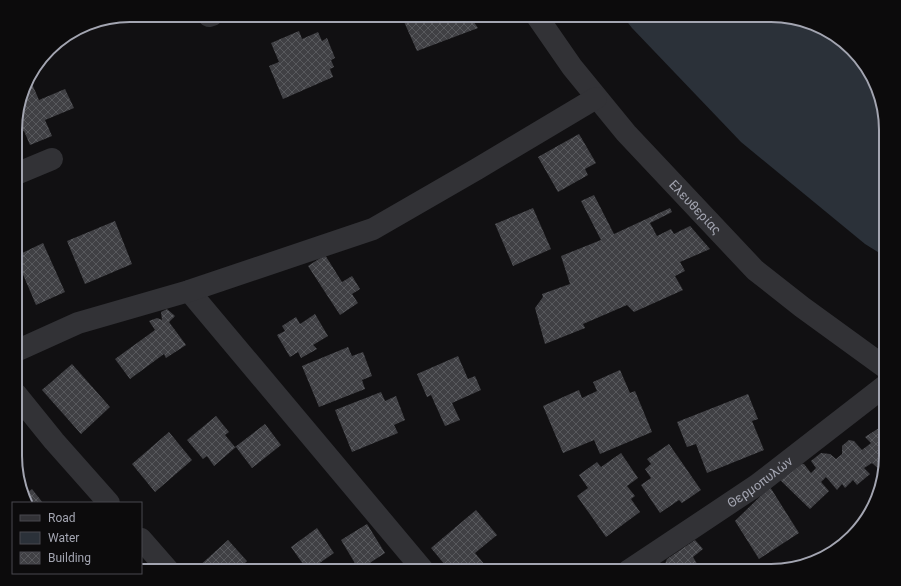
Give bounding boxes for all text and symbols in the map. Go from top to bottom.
street label: Ελευθερίας [666,177,724,238]
street label: Θερμοπυλών [724,453,796,511]
legend [12,502,142,574]
text: Road [48,511,76,525]
text: Water [48,531,79,545]
text: Building [48,551,91,565]

